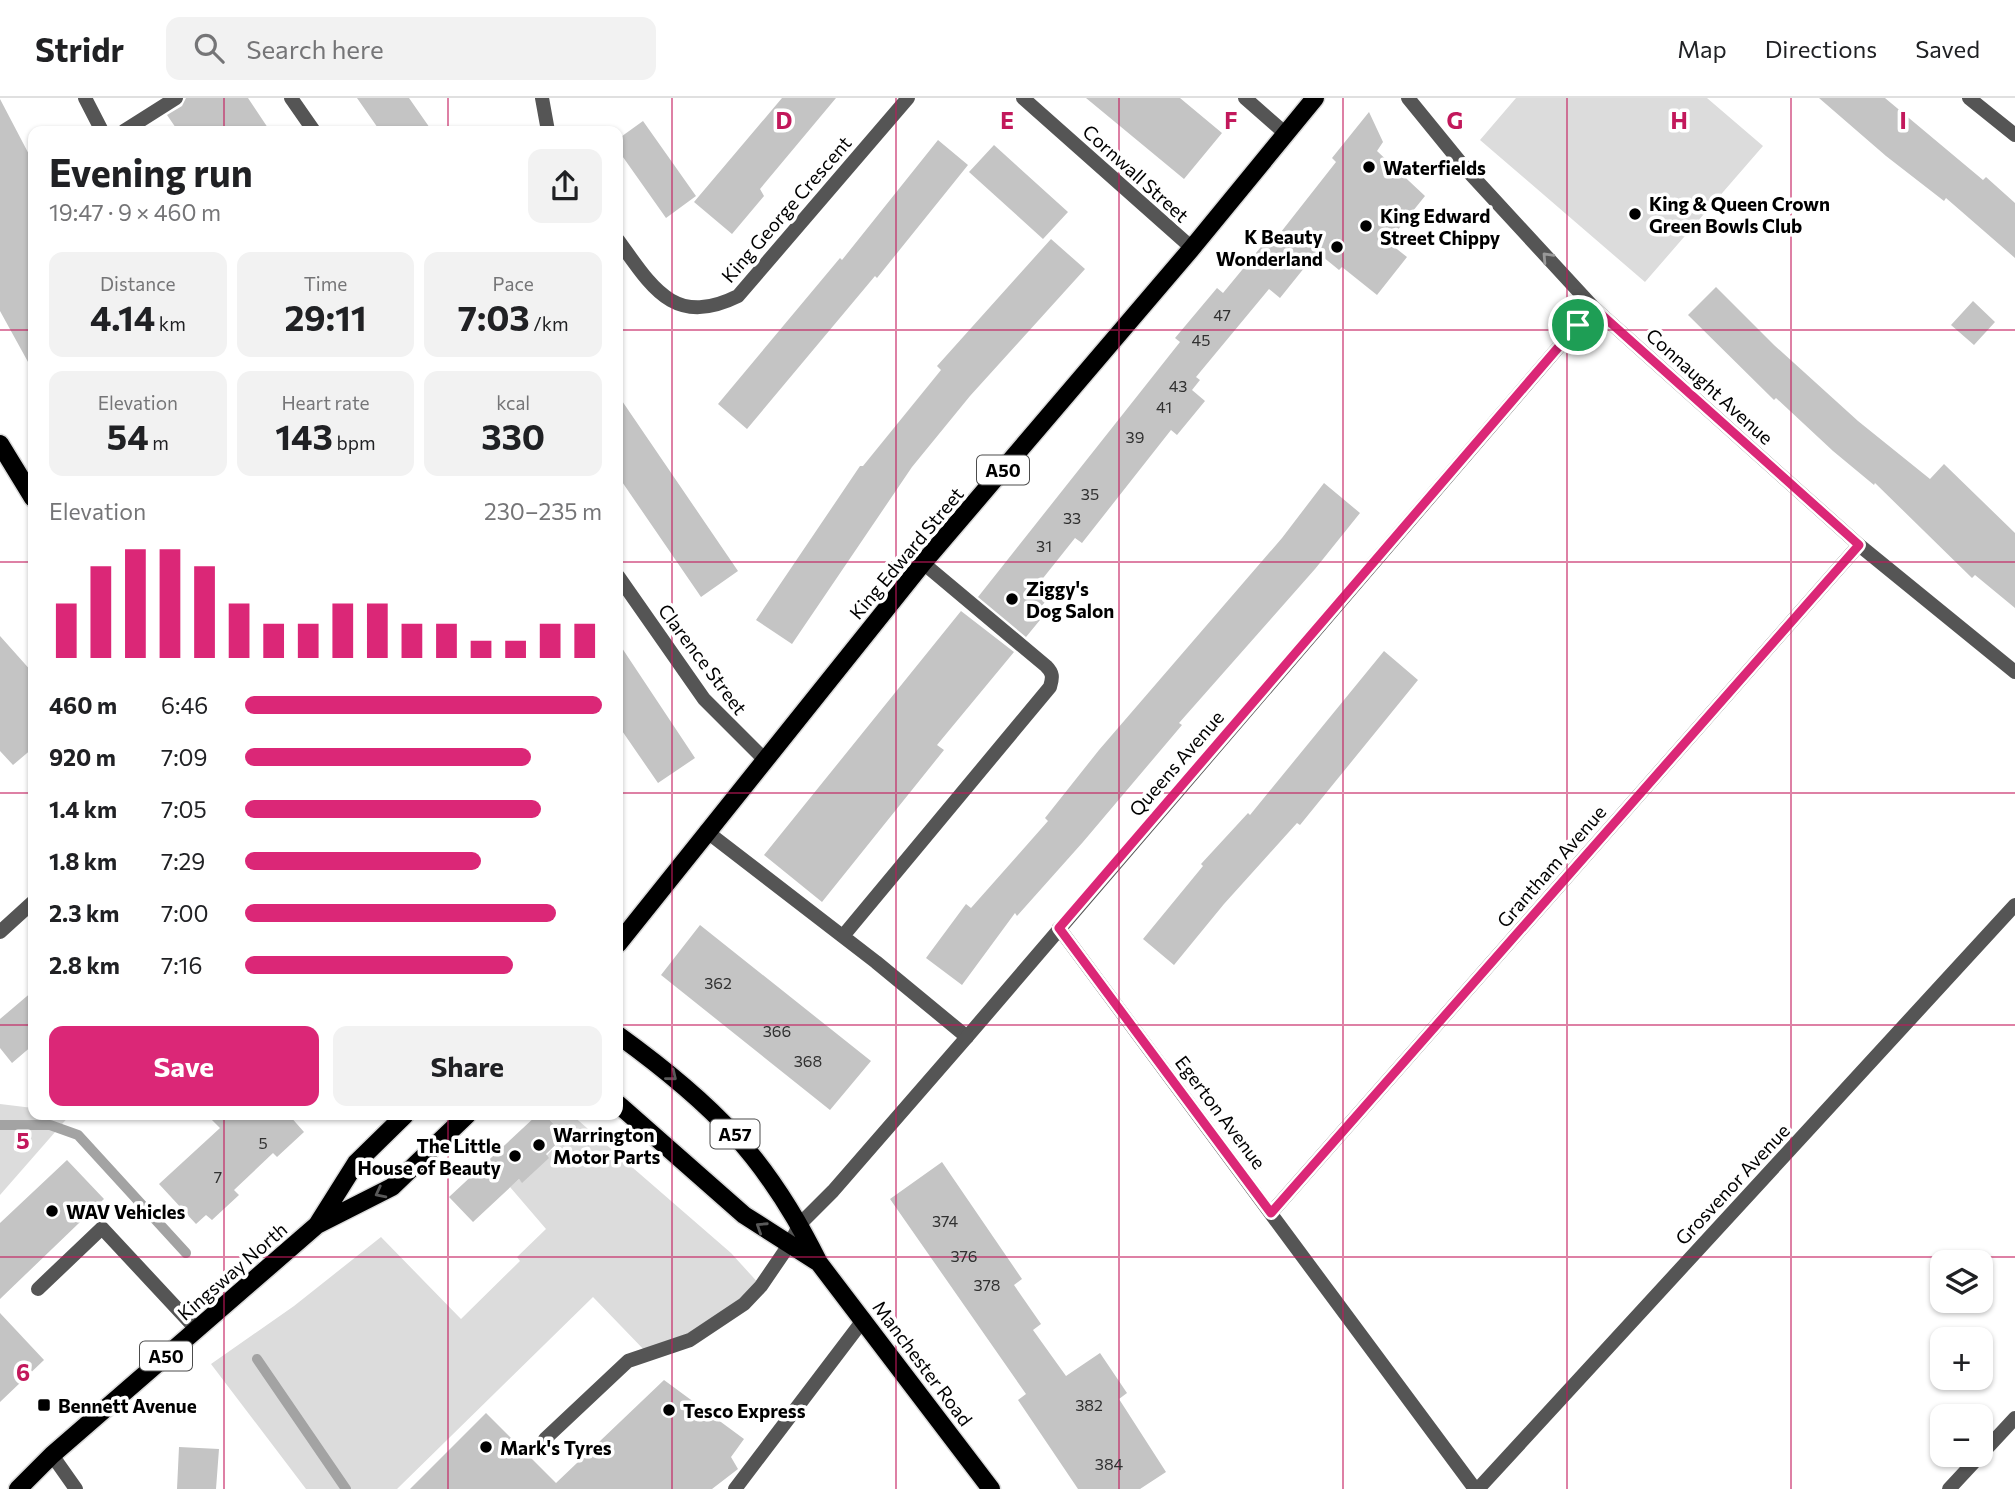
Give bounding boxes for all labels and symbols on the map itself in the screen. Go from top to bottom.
text: D [776,106,793,134]
text: E [1000,106,1014,134]
text: F [1224,106,1238,134]
text: G [1447,106,1463,134]
text: H [1670,106,1688,134]
text: I [1899,106,1907,134]
street label: Cornwall Street [1078,119,1194,227]
street label: King George Crescent [716,131,856,287]
place label: Waterfields [1383,156,1486,179]
marker: Waterfields [1361,159,1377,175]
place label: King & Queen Crown Green Bowls Club [1649,192,1830,237]
place label: King Edward Street Chippy [1380,204,1501,249]
marker: King & Queen Crown Green Bowls Club [1627,206,1643,222]
marker: King Edward Street Chippy [1358,218,1374,234]
place label: K Beauty Wonderland [1216,225,1324,270]
marker: K Beauty Wonderland [1329,239,1345,255]
one-way arrow [1543,252,1555,265]
pin [1548,295,1608,355]
house number: 47 [1213,305,1231,324]
street label: Connaught Avenue [1642,323,1778,449]
house number: 45 [1192,330,1210,349]
house number: 43 [1169,376,1187,395]
house number: 41 [1156,397,1172,416]
house number: 39 [1126,427,1144,446]
road number: A50 [977,456,1029,484]
street label: King Edward Street [844,482,968,624]
house number: 35 [1081,484,1099,503]
house number: 33 [1063,508,1081,527]
house number: 31 [1036,536,1052,555]
place label: Ziggy's Dog Salon [1026,577,1114,622]
marker: Ziggy's Dog Salon [1004,591,1020,607]
street label: Clarence Street [654,599,752,719]
street label: Queens Avenue [1124,705,1228,821]
street label: Grantham Avenue [1492,800,1610,932]
house number: 362 [704,973,732,992]
house number: 366 [763,1021,791,1040]
house number: 368 [794,1051,822,1070]
street label: Egerton Avenue [1171,1051,1271,1173]
one-way arrow [665,1067,677,1080]
road number: A57 [710,1119,760,1148]
street label: Grosvenor Avenue [1670,1119,1794,1249]
place label: Warrington Motor Parts [553,1123,660,1168]
text: 5 [16,1126,30,1154]
house number: 5 [258,1133,268,1152]
place label: The Little House of Beauty [357,1134,502,1179]
marker: Warrington Motor Parts [531,1137,547,1153]
marker: The Little House of Beauty [507,1148,523,1164]
house number: 7 [214,1167,222,1186]
one-way arrow [375,1184,387,1198]
place label: WAV Vehicles [66,1200,186,1223]
marker: WAV Vehicles [44,1203,60,1219]
house number: 374 [932,1211,958,1230]
street label: Kingsway North [173,1217,291,1325]
one-way arrow [756,1222,769,1235]
house number: 376 [950,1246,978,1265]
house number: 378 [973,1275,1001,1294]
street label: Manchester Road [868,1296,978,1430]
road number: A50 [140,1342,192,1371]
text: 6 [16,1358,30,1386]
place label: Bennett Avenue [58,1394,197,1417]
house number: 382 [1075,1395,1103,1414]
marker: Bennett Avenue [36,1397,52,1413]
place label: Tesco Express [683,1399,806,1422]
marker: Tesco Express [661,1402,677,1418]
place label: Mark's Tyres [500,1436,612,1459]
marker: Mark's Tyres [478,1439,494,1455]
house number: 384 [1095,1454,1124,1473]

